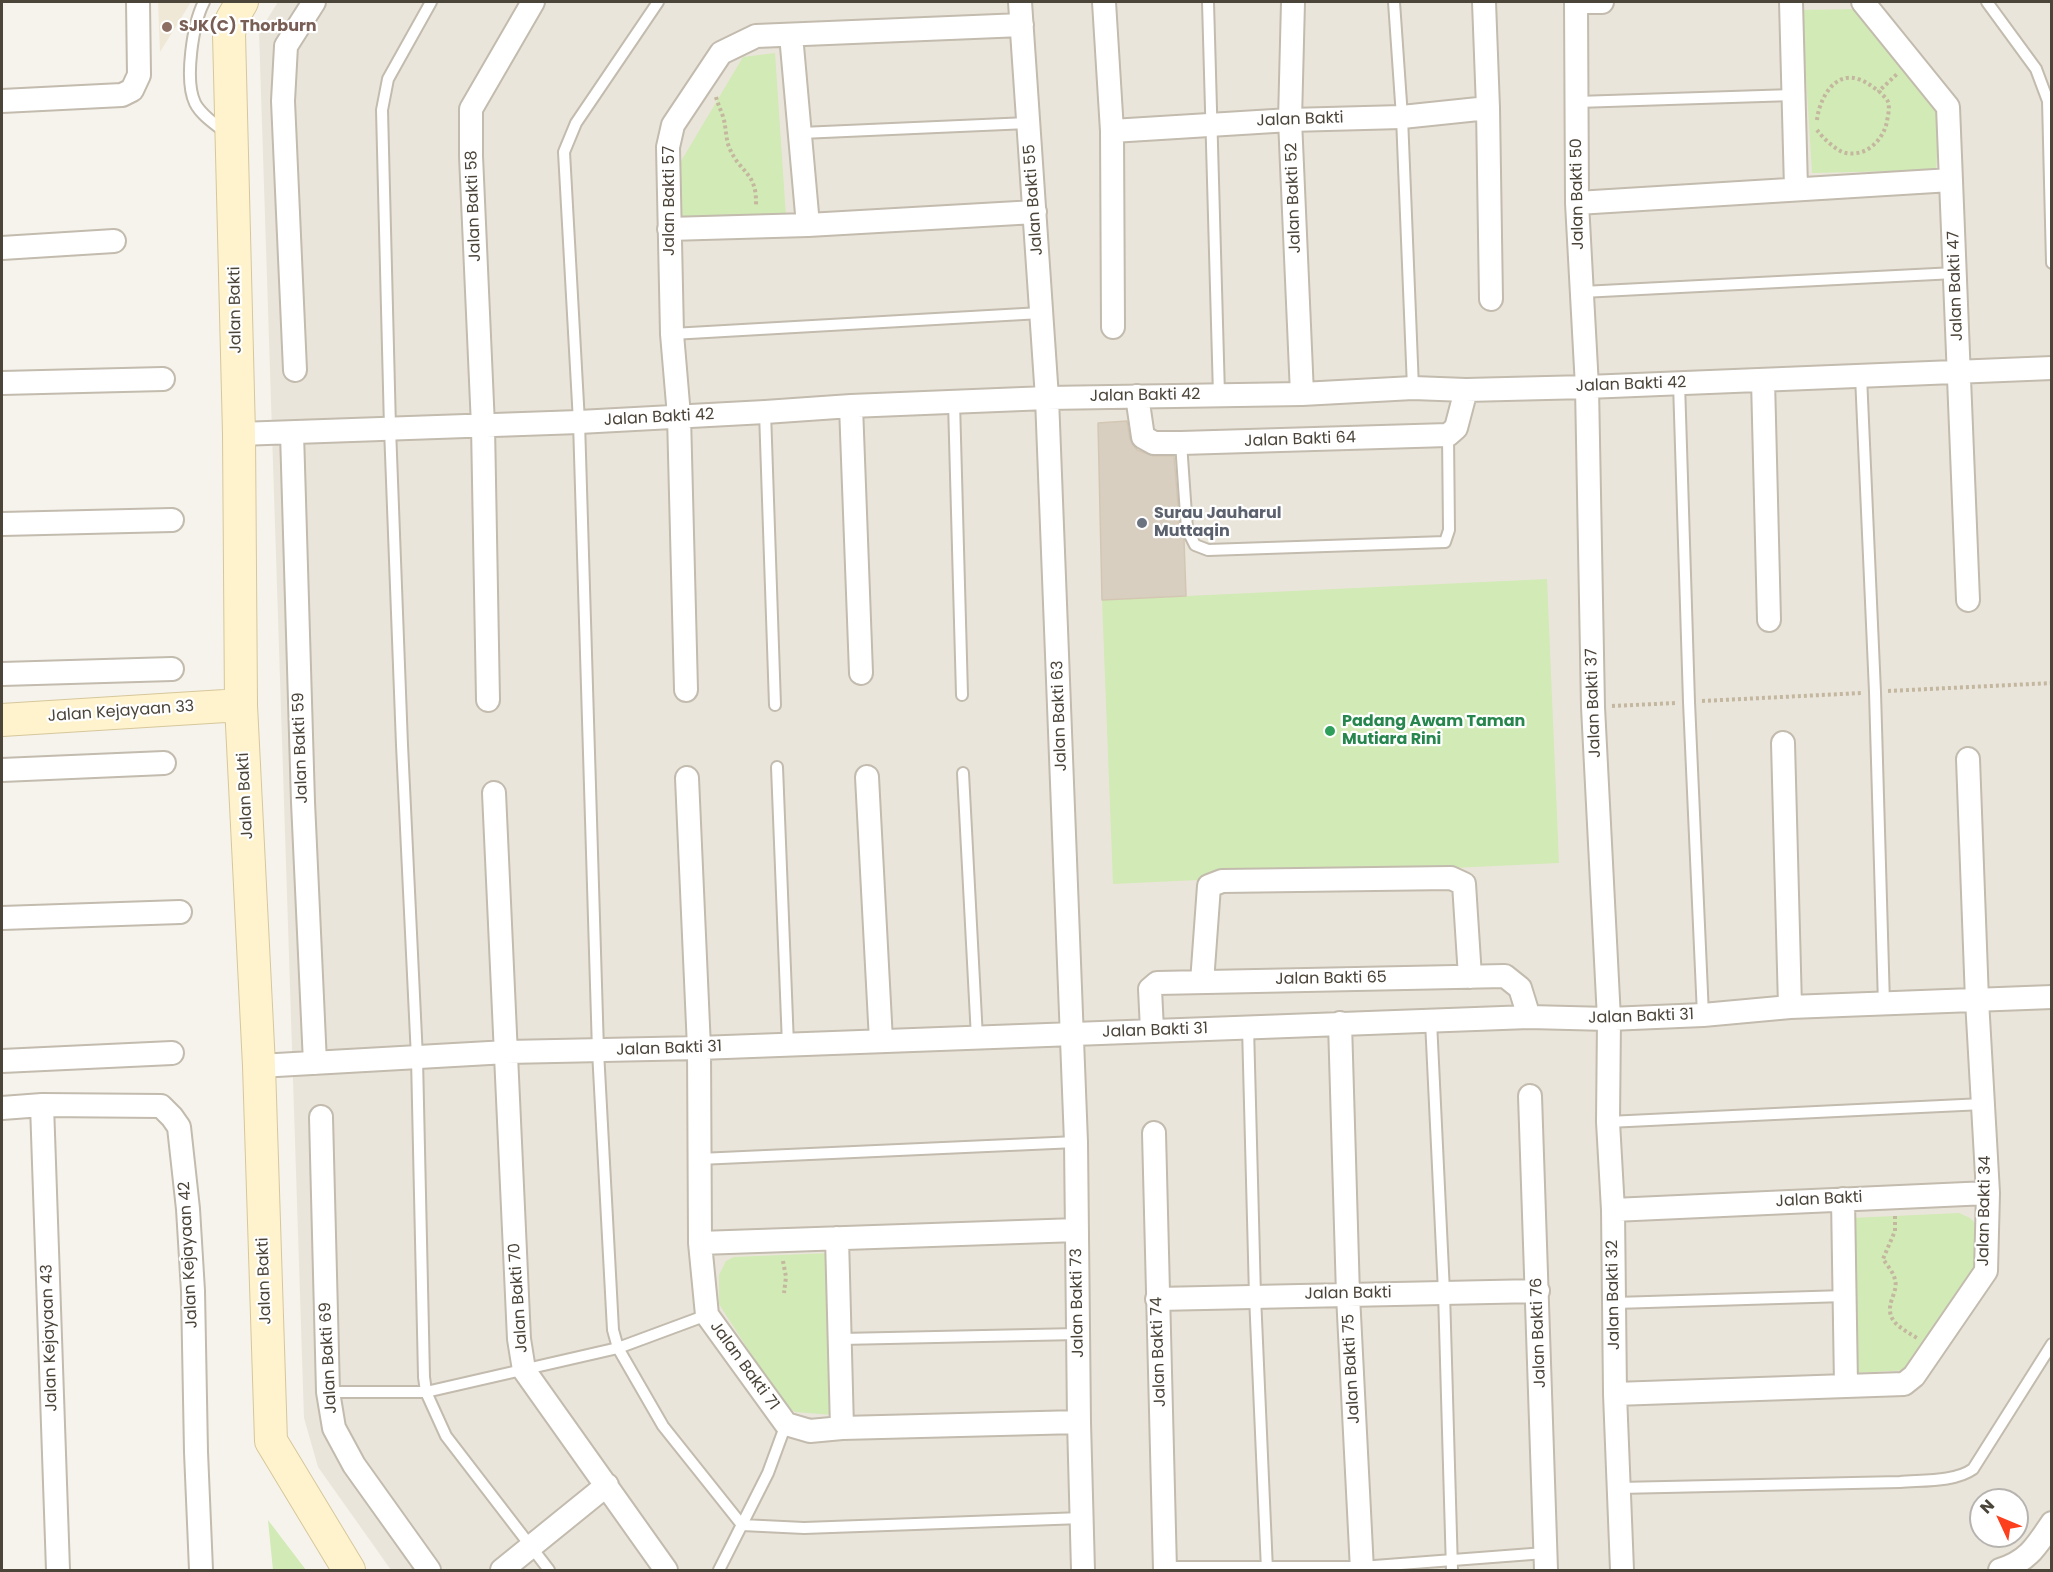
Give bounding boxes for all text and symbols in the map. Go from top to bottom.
place label: SJK(C) Thorburn [179,17,317,37]
marker: SJK(C) Thorburn [160,20,174,34]
street label: Jalan Bakti [1256,109,1344,131]
street label: Jalan Bakti 50 [1567,138,1589,250]
street label: Jalan Bakti 52 [1282,142,1306,254]
street label: Jalan Bakti 55 [1021,144,1047,256]
street label: Jalan Bakti 57 [660,146,680,256]
street label: Jalan Bakti 58 [462,150,486,262]
street label: Jalan Bakti 47 [1944,231,1968,341]
street label: Jalan Bakti [226,266,246,354]
street label: Jalan Bakti 42 [1575,373,1687,397]
street label: Jalan Bakti 42 [1089,385,1201,407]
street label: Jalan Bakti 42 [603,406,715,430]
street label: Jalan Bakti 64 [1244,428,1356,452]
place label: Surau Jauharul Muttaqin [1154,504,1281,542]
marker: Surau Jauharul Muttaqin [1135,516,1149,530]
street label: Jalan Bakti 37 [1582,648,1606,758]
street label: Jalan Bakti 63 [1048,660,1072,772]
street label: Jalan Bakti 59 [289,692,313,804]
street label: Jalan Kejayaan 33 [47,697,195,727]
place label: Padang Awam Taman Mutiara Rini [1342,712,1525,750]
marker: Padang Awam Taman Mutiara Rini [1323,724,1337,738]
street label: Jalan Bakti [234,752,258,840]
street label: Jalan Bakti 65 [1275,968,1387,990]
street label: Jalan Bakti 31 [1588,1006,1694,1028]
street label: Jalan Bakti 31 [1102,1020,1208,1042]
street label: Jalan Bakti 31 [616,1038,722,1060]
street label: Jalan Bakti 34 [1974,1155,1996,1267]
street label: Jalan Kejayaan 42 [176,1181,202,1329]
street label: Jalan Bakti [1775,1188,1863,1212]
street label: Jalan Bakti [254,1237,276,1325]
street label: Jalan Bakti 32 [1603,1240,1625,1350]
street label: Jalan Bakti 70 [506,1242,532,1354]
street label: Jalan Bakti 73 [1067,1248,1089,1358]
street label: Jalan Kejayaan 43 [38,1264,62,1412]
street label: Jalan Bakti 76 [1527,1278,1551,1388]
street label: Jalan Bakti [1304,1284,1392,1304]
street label: Jalan Bakti 74 [1147,1297,1171,1407]
street label: Jalan Bakti 69 [316,1302,342,1414]
street label: Jalan Bakti 75 [1340,1313,1364,1425]
street label: Jalan Bakti 71 [705,1318,783,1414]
north arrow [1969,1488,2029,1548]
text: N [1975,1494,2000,1519]

